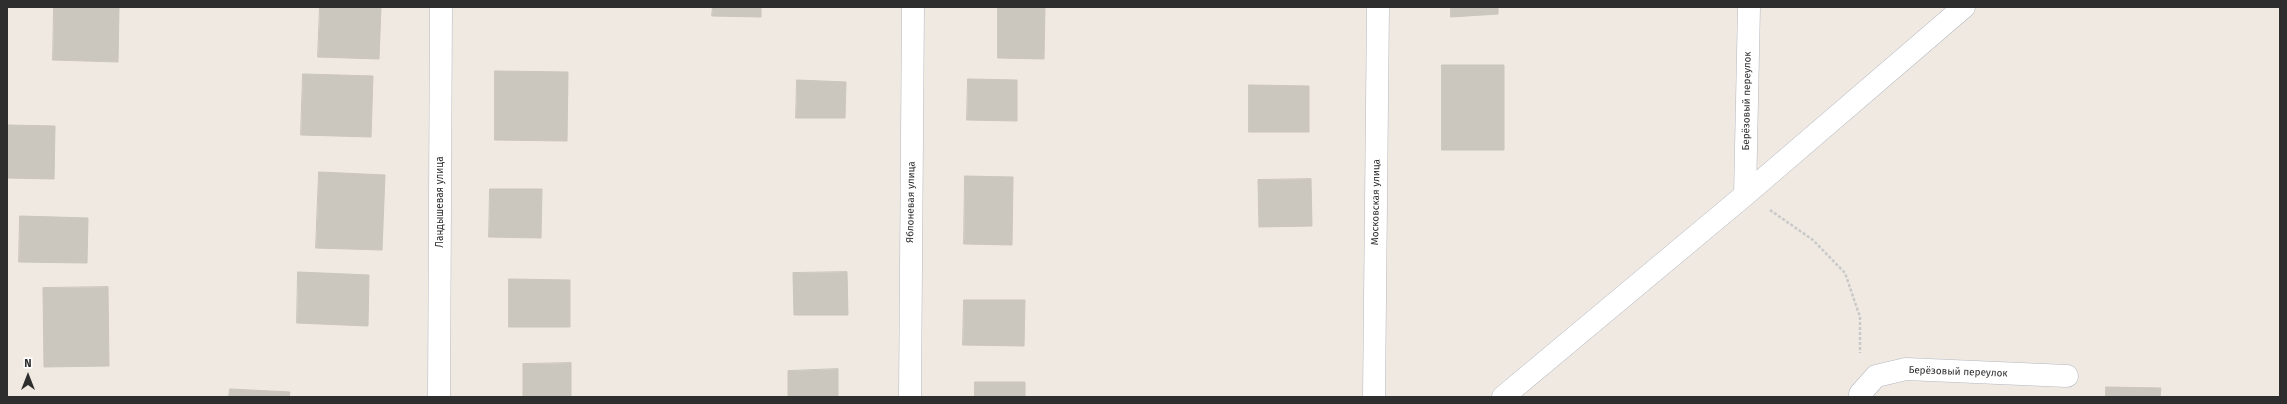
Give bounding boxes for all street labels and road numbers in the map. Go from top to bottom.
street label: Берёзовый переулок [1740,51,1754,151]
street label: Ландышевая улица [434,156,446,248]
street label: Московская улица [1369,159,1383,245]
street label: Яблоневая улица [904,161,918,243]
street label: Берёзовый переулок [1908,364,2008,380]

